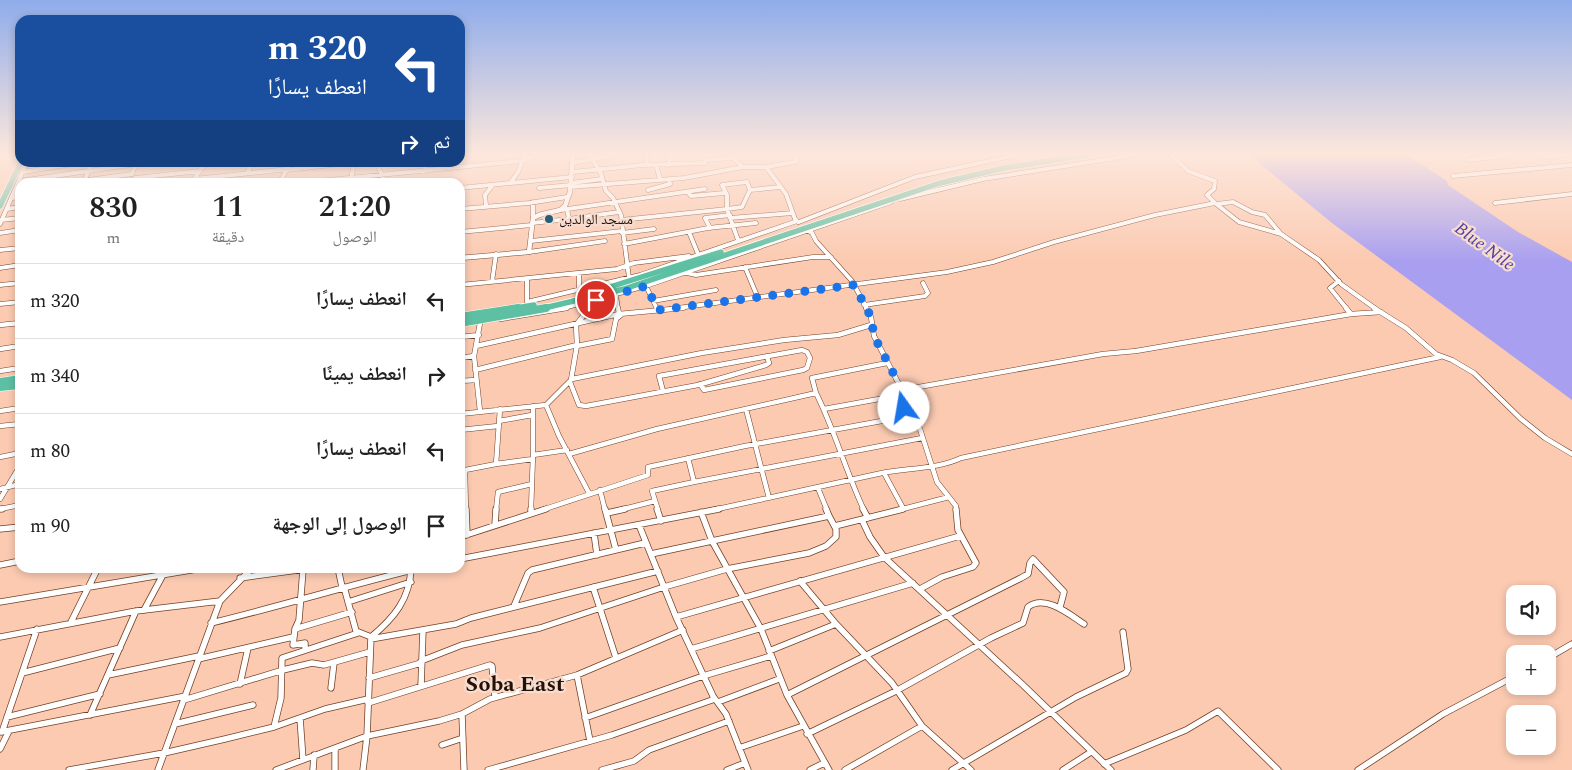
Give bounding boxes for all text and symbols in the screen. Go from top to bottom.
text: 320 m [268,22,367,75]
icon: left [385,35,450,100]
text: انعطف يسارًا [268,71,367,104]
text: ثم [433,128,450,157]
icon: right [395,130,423,158]
text: 11 [212,184,244,230]
text: 21:20 [319,184,391,230]
text: 830 [89,185,138,231]
place label: مسجد الوالدين [559,209,633,230]
marker: مسجد الوالدين [543,213,555,225]
water label: Blue Nile [1449,215,1521,278]
text: دقيقة [212,225,244,249]
text: الوصول [333,225,377,249]
text: m [107,226,120,250]
pin [575,279,617,321]
text: انعطف يسارًا [316,285,407,314]
icon: arrive [582,286,610,314]
text: 320 m [30,287,80,316]
icon: left [422,287,450,315]
text: انعطف يمينًا [322,360,407,389]
text: 340 m [30,362,80,391]
icon: right [422,362,450,390]
position arrow [877,381,929,433]
text: انعطف يسارًا [316,435,407,464]
text: 80 m [30,437,70,466]
icon: left [422,437,450,465]
text: الوصول إلى الوجهة [273,510,407,539]
text: 90 m [30,512,70,541]
icon: arrive [422,512,450,540]
map controls [1506,585,1556,755]
button: sound [1506,585,1556,635]
button: + [1506,645,1556,695]
district label: Soba East [466,668,564,701]
button: − [1506,705,1556,755]

